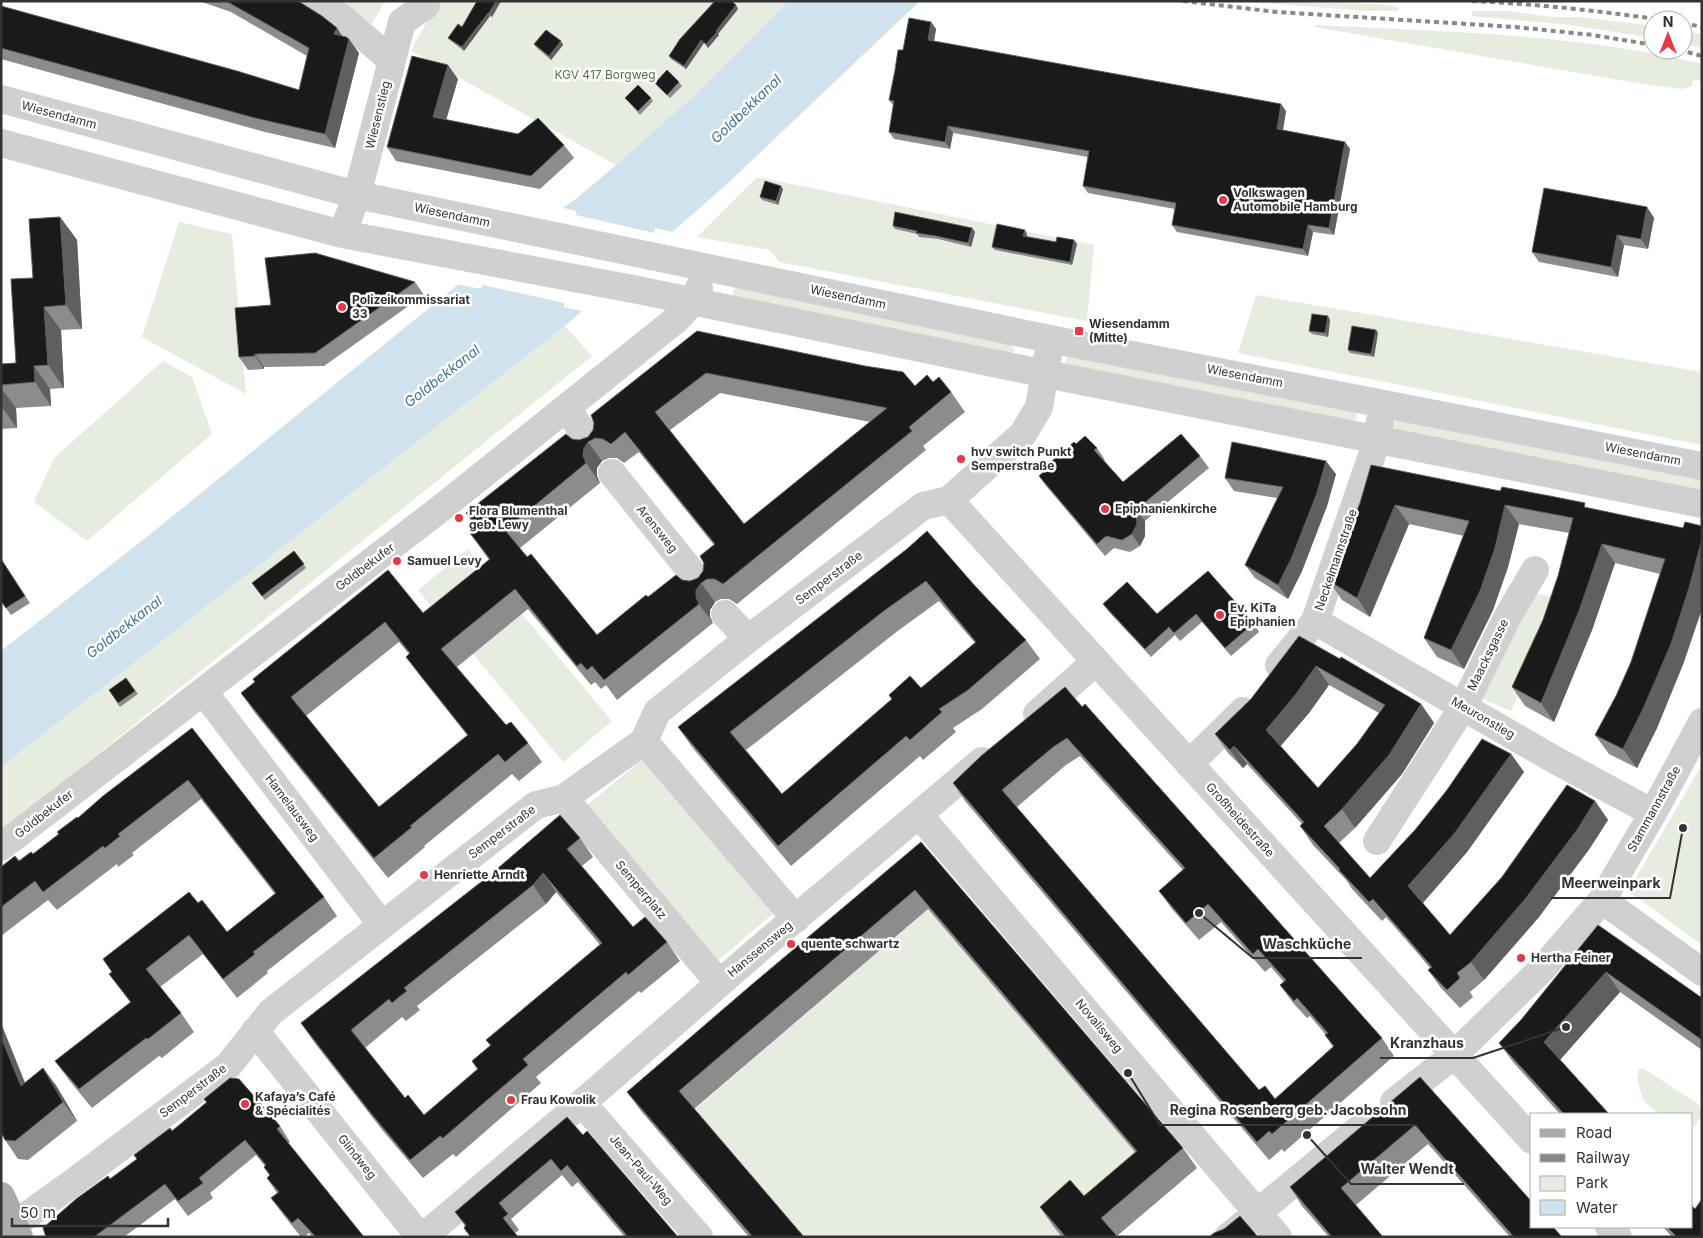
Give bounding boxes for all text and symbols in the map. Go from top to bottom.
north arrow [1643,10,1693,60]
text: N [1663,13,1673,30]
park label: KGV 417 Borgweg [554,67,656,82]
water label: Goldbekkanal [707,70,785,146]
street label: Wiesenstieg [362,79,393,150]
street label: Wiesendamm [20,97,98,132]
place label: Volkswagen Automobile Hamburg [1233,185,1358,214]
marker: Volkswagen Automobile Hamburg [1217,194,1229,206]
street label: Wiesendamm [413,199,491,230]
street label: Wiesendamm [809,281,887,312]
place label: Polizeikommissariat 33 [352,292,470,321]
marker: Polizeikommissariat 33 [336,301,348,313]
place label: Wiesendamm (Mitte) [1089,316,1170,345]
marker: Wiesendamm (Mitte) [1073,325,1085,337]
water label: Goldbekkanal [400,340,483,410]
street label: Wiesendamm [1206,361,1284,390]
street label: Wiesendamm [1604,439,1682,468]
place label: hvv switch Punkt Semperstraße [971,444,1072,473]
marker: hvv switch Punkt Semperstraße [955,453,967,465]
place label: Epiphanienkirche [1115,501,1217,516]
street label: Arensweg [634,502,681,556]
place label: Flora Blumenthal geb. Lewy [469,503,568,532]
marker: Epiphanienkirche [1099,503,1111,515]
street label: Neckelmannstraße [1311,507,1360,613]
marker: Flora Blumenthal geb. Lewy [453,512,465,524]
street label: Goldbekufer [332,539,398,594]
street label: Semperstraße [792,548,865,608]
place label: Samuel Levy [407,553,482,568]
marker: Samuel Levy [391,555,403,567]
water label: Goldbekkanal [82,591,165,661]
place label: Ev. KiTa Epiphanien [1230,600,1295,629]
marker: Ev. KiTa Epiphanien [1214,609,1226,621]
street label: Maacksgasse [1464,617,1511,693]
street label: Meuronstieg [1449,693,1518,742]
street label: Stammannstraße [1624,763,1683,854]
street label: Hamelausweg [262,771,323,844]
street label: Großheidestraße [1203,779,1278,860]
street label: Goldbekufer [11,786,76,841]
street label: Semperstraße [465,802,538,862]
street label: Semperplatz [613,857,670,922]
place label: Henriette Arndt [434,867,525,882]
marker: Henriette Arndt [418,869,430,881]
callout: Meerweinpark [1551,869,1670,898]
text: Meerweinpark [1561,874,1661,891]
street label: Hanssensweg [724,917,795,980]
callout: Waschküche [1253,929,1362,958]
text: Waschküche [1263,935,1351,952]
place label: quente schwartz [801,936,900,951]
marker: quente schwartz [785,938,797,950]
place label: Hertha Feiner [1531,950,1611,965]
marker: Hertha Feiner [1515,952,1527,964]
street label: Novalisweg [1073,996,1126,1056]
callout: Kranzhaus [1380,1029,1473,1058]
text: Kranzhaus [1390,1034,1464,1051]
street label: Semperstraße [156,1061,229,1121]
place label: Kafaya’s Café & Spécialités [255,1089,336,1118]
place label: Frau Kowolik [521,1092,596,1107]
marker: Frau Kowolik [505,1094,517,1106]
callout: Regina Rosenberg geb. Jacobsohn [1160,1096,1417,1125]
marker: Kafaya’s Café & Spécialités [239,1098,251,1110]
text: Regina Rosenberg geb. Jacobsohn [1170,1101,1406,1118]
legend [1530,1113,1693,1228]
text: Road [1576,1123,1612,1142]
street label: Glindweg [335,1131,380,1182]
street label: Jean-Paul-Weg [607,1131,676,1208]
text: Railway [1576,1148,1631,1167]
callout: Walter Wendt [1351,1155,1464,1184]
text: Walter Wendt [1360,1160,1454,1177]
text: Park [1576,1173,1609,1192]
scale bar [12,1196,169,1228]
text: Water [1576,1198,1618,1217]
text: 50 m [20,1203,56,1222]

